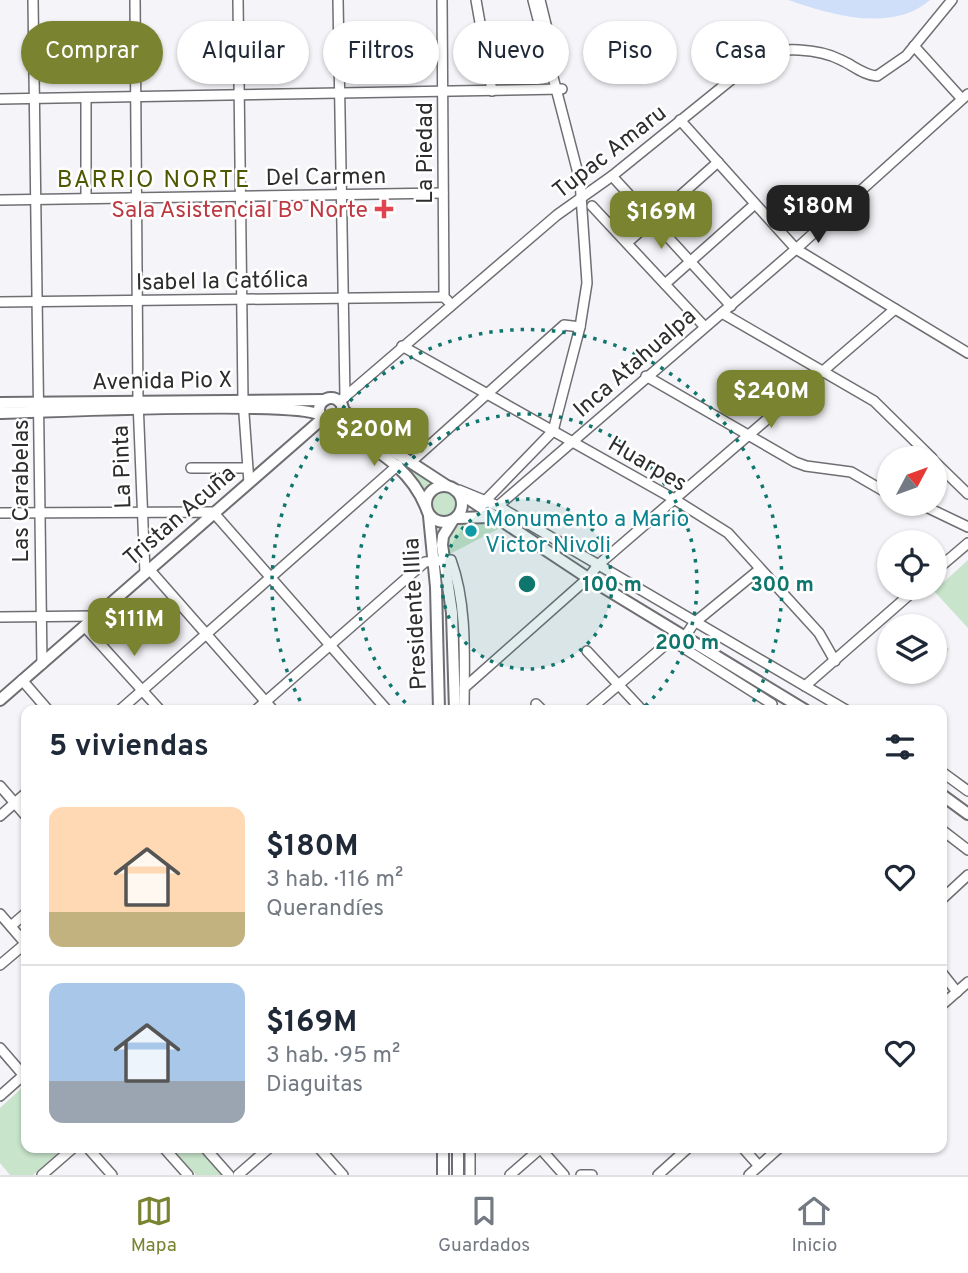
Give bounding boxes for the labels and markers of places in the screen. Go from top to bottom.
pin: $180M [769,186,867,245]
pin: $169M [612,191,710,251]
place label: Sala Asistencial Bº Norte [111,197,368,226]
marker: Sala Asistencial Bº Norte [374,199,394,219]
pin: $240M [722,370,820,430]
pin: $200M [325,408,423,468]
place label: Monumento a Mario Victor Nivoli [485,506,689,561]
marker: Monumento a Mario Victor Nivoli [463,523,479,539]
centre of rings [515,572,539,596]
pin: $111M [85,598,183,658]

